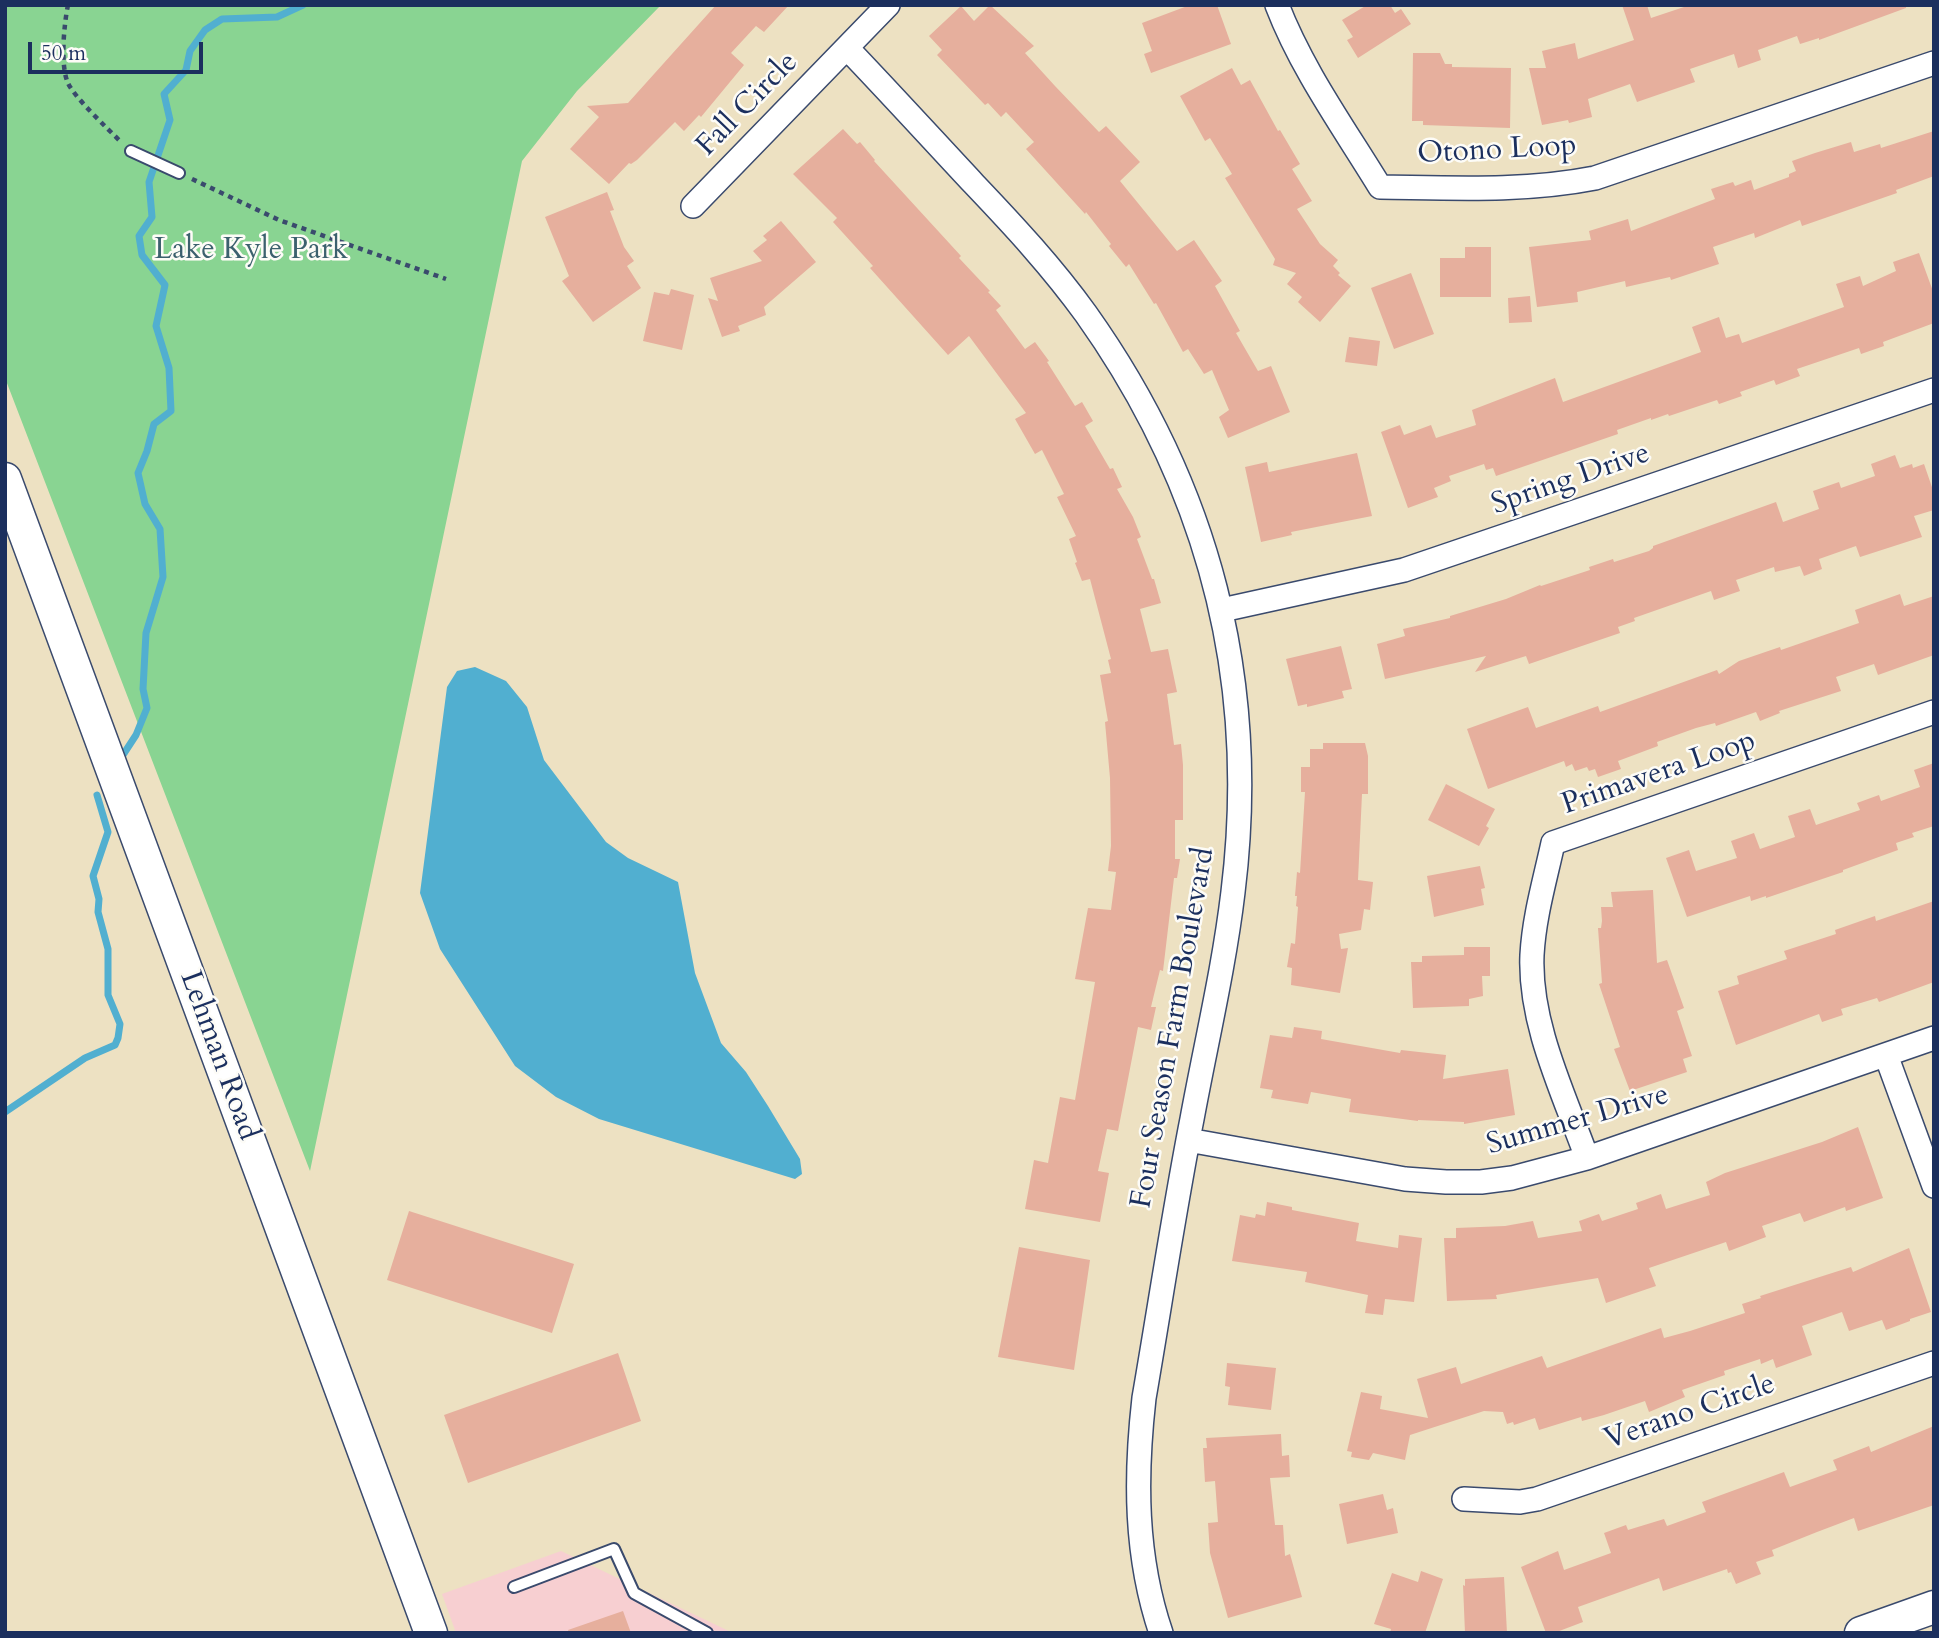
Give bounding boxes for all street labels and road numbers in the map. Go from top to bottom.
street label: Fall Circle [690,46,806,164]
street label: Otono Loop [1416,129,1578,173]
street label: Spring Drive [1487,436,1655,524]
street label: Primavera Loop [1557,724,1761,824]
street label: Four Season Farm Boulevard [1125,845,1223,1211]
street label: Lehman Road [171,966,265,1146]
street label: Summer Drive [1483,1078,1673,1164]
street label: Verano Circle [1600,1367,1780,1459]

